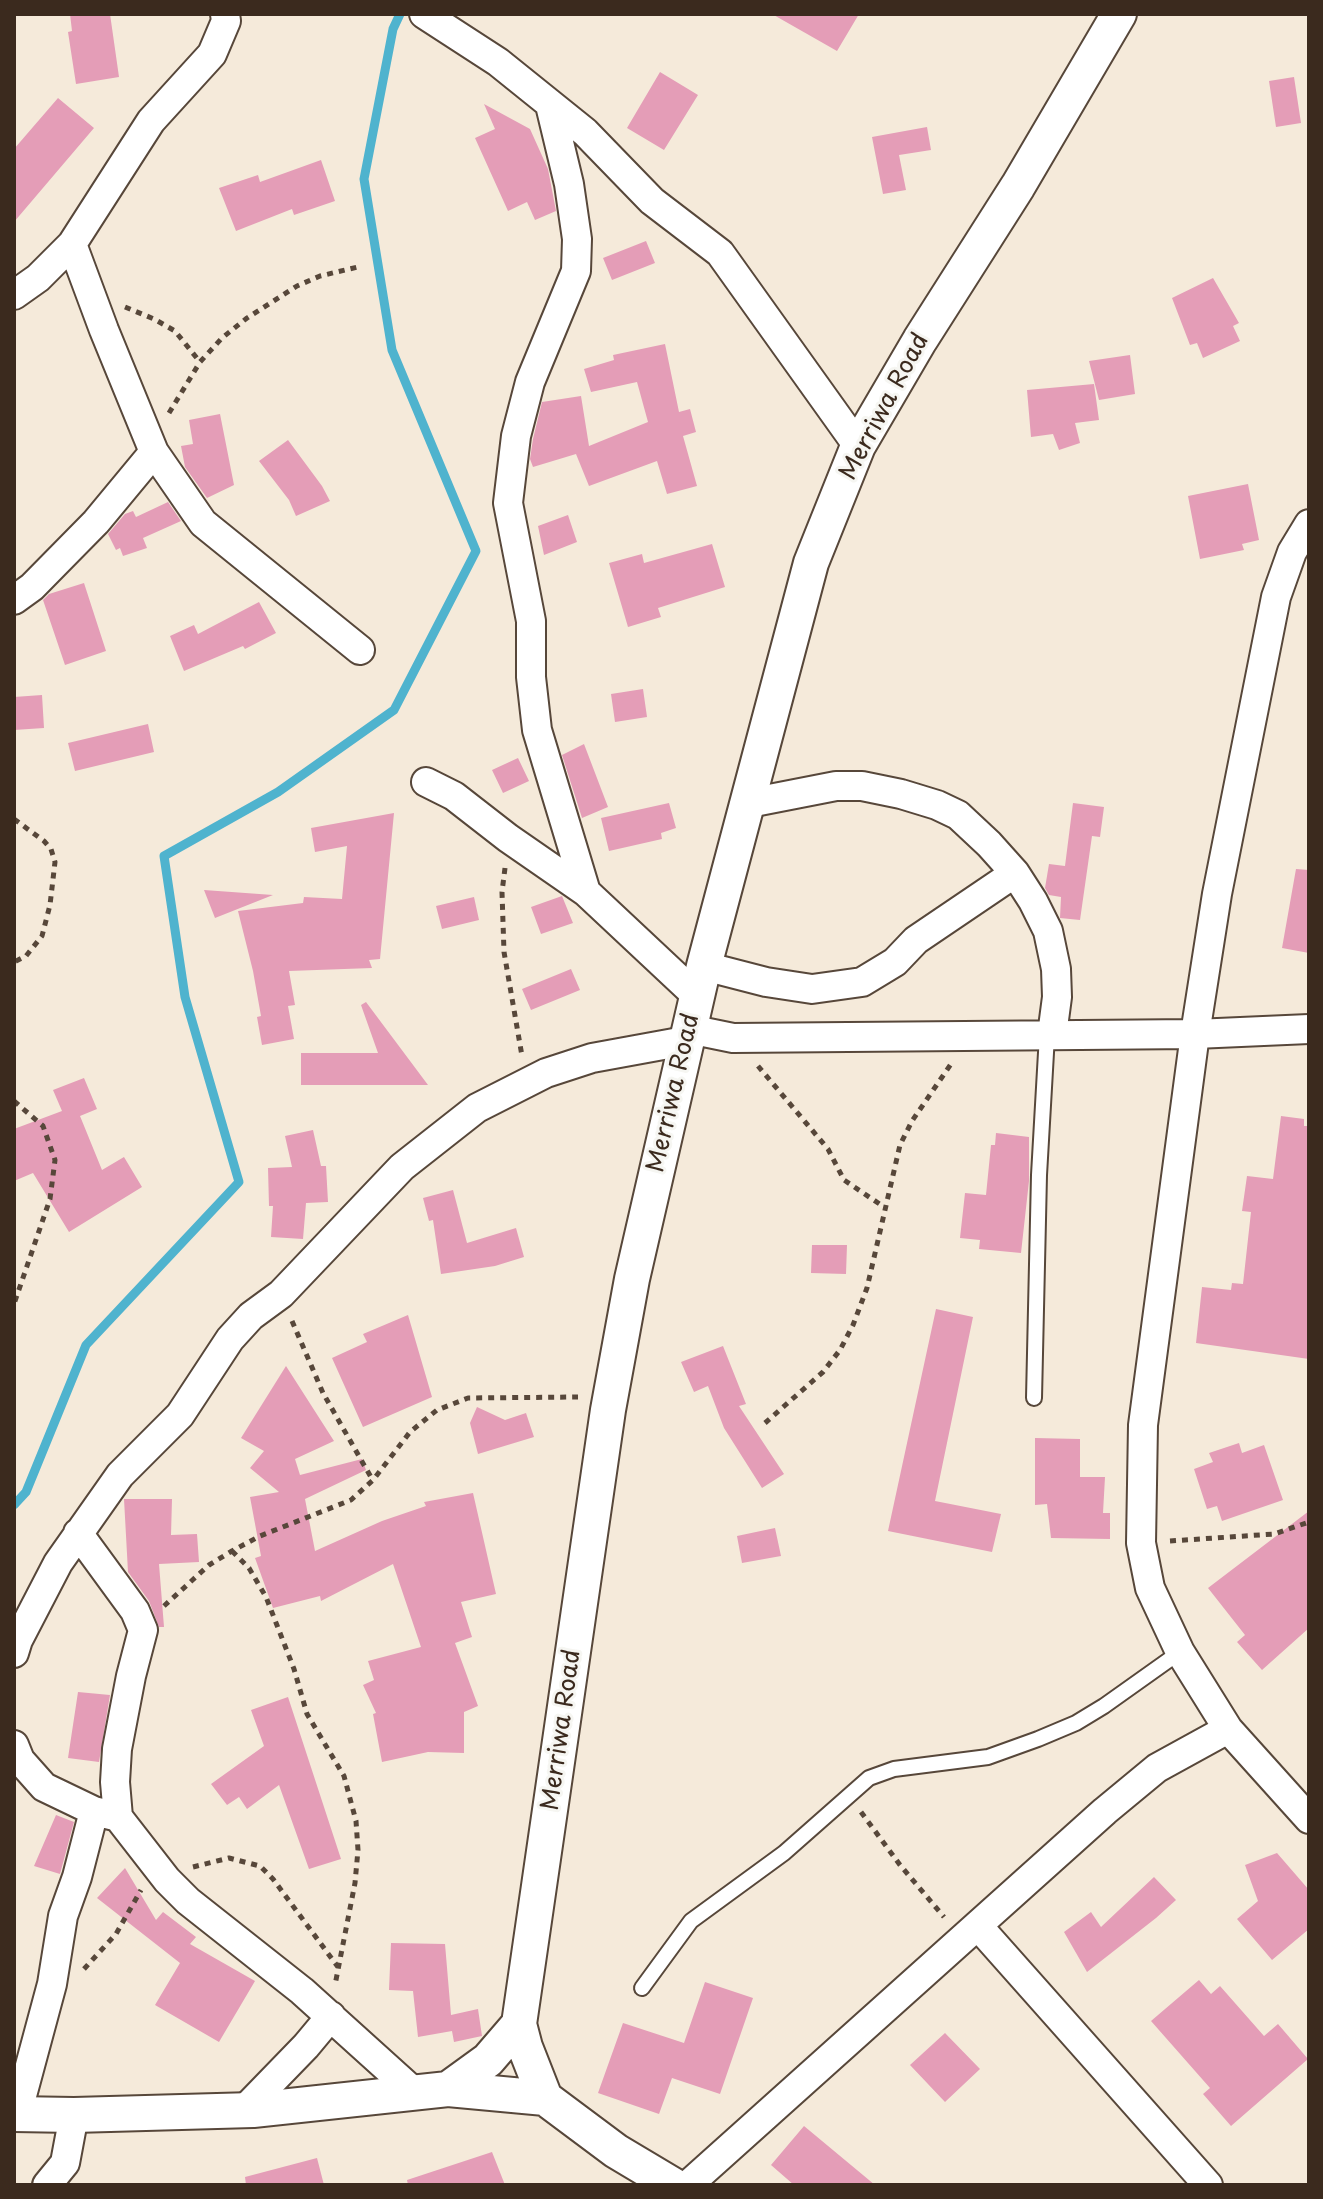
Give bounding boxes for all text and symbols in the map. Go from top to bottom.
street label: Merriwa Road [834,329,936,485]
street label: Merriwa Road [642,1011,706,1175]
street label: Merriwa Road [536,1648,588,1812]

